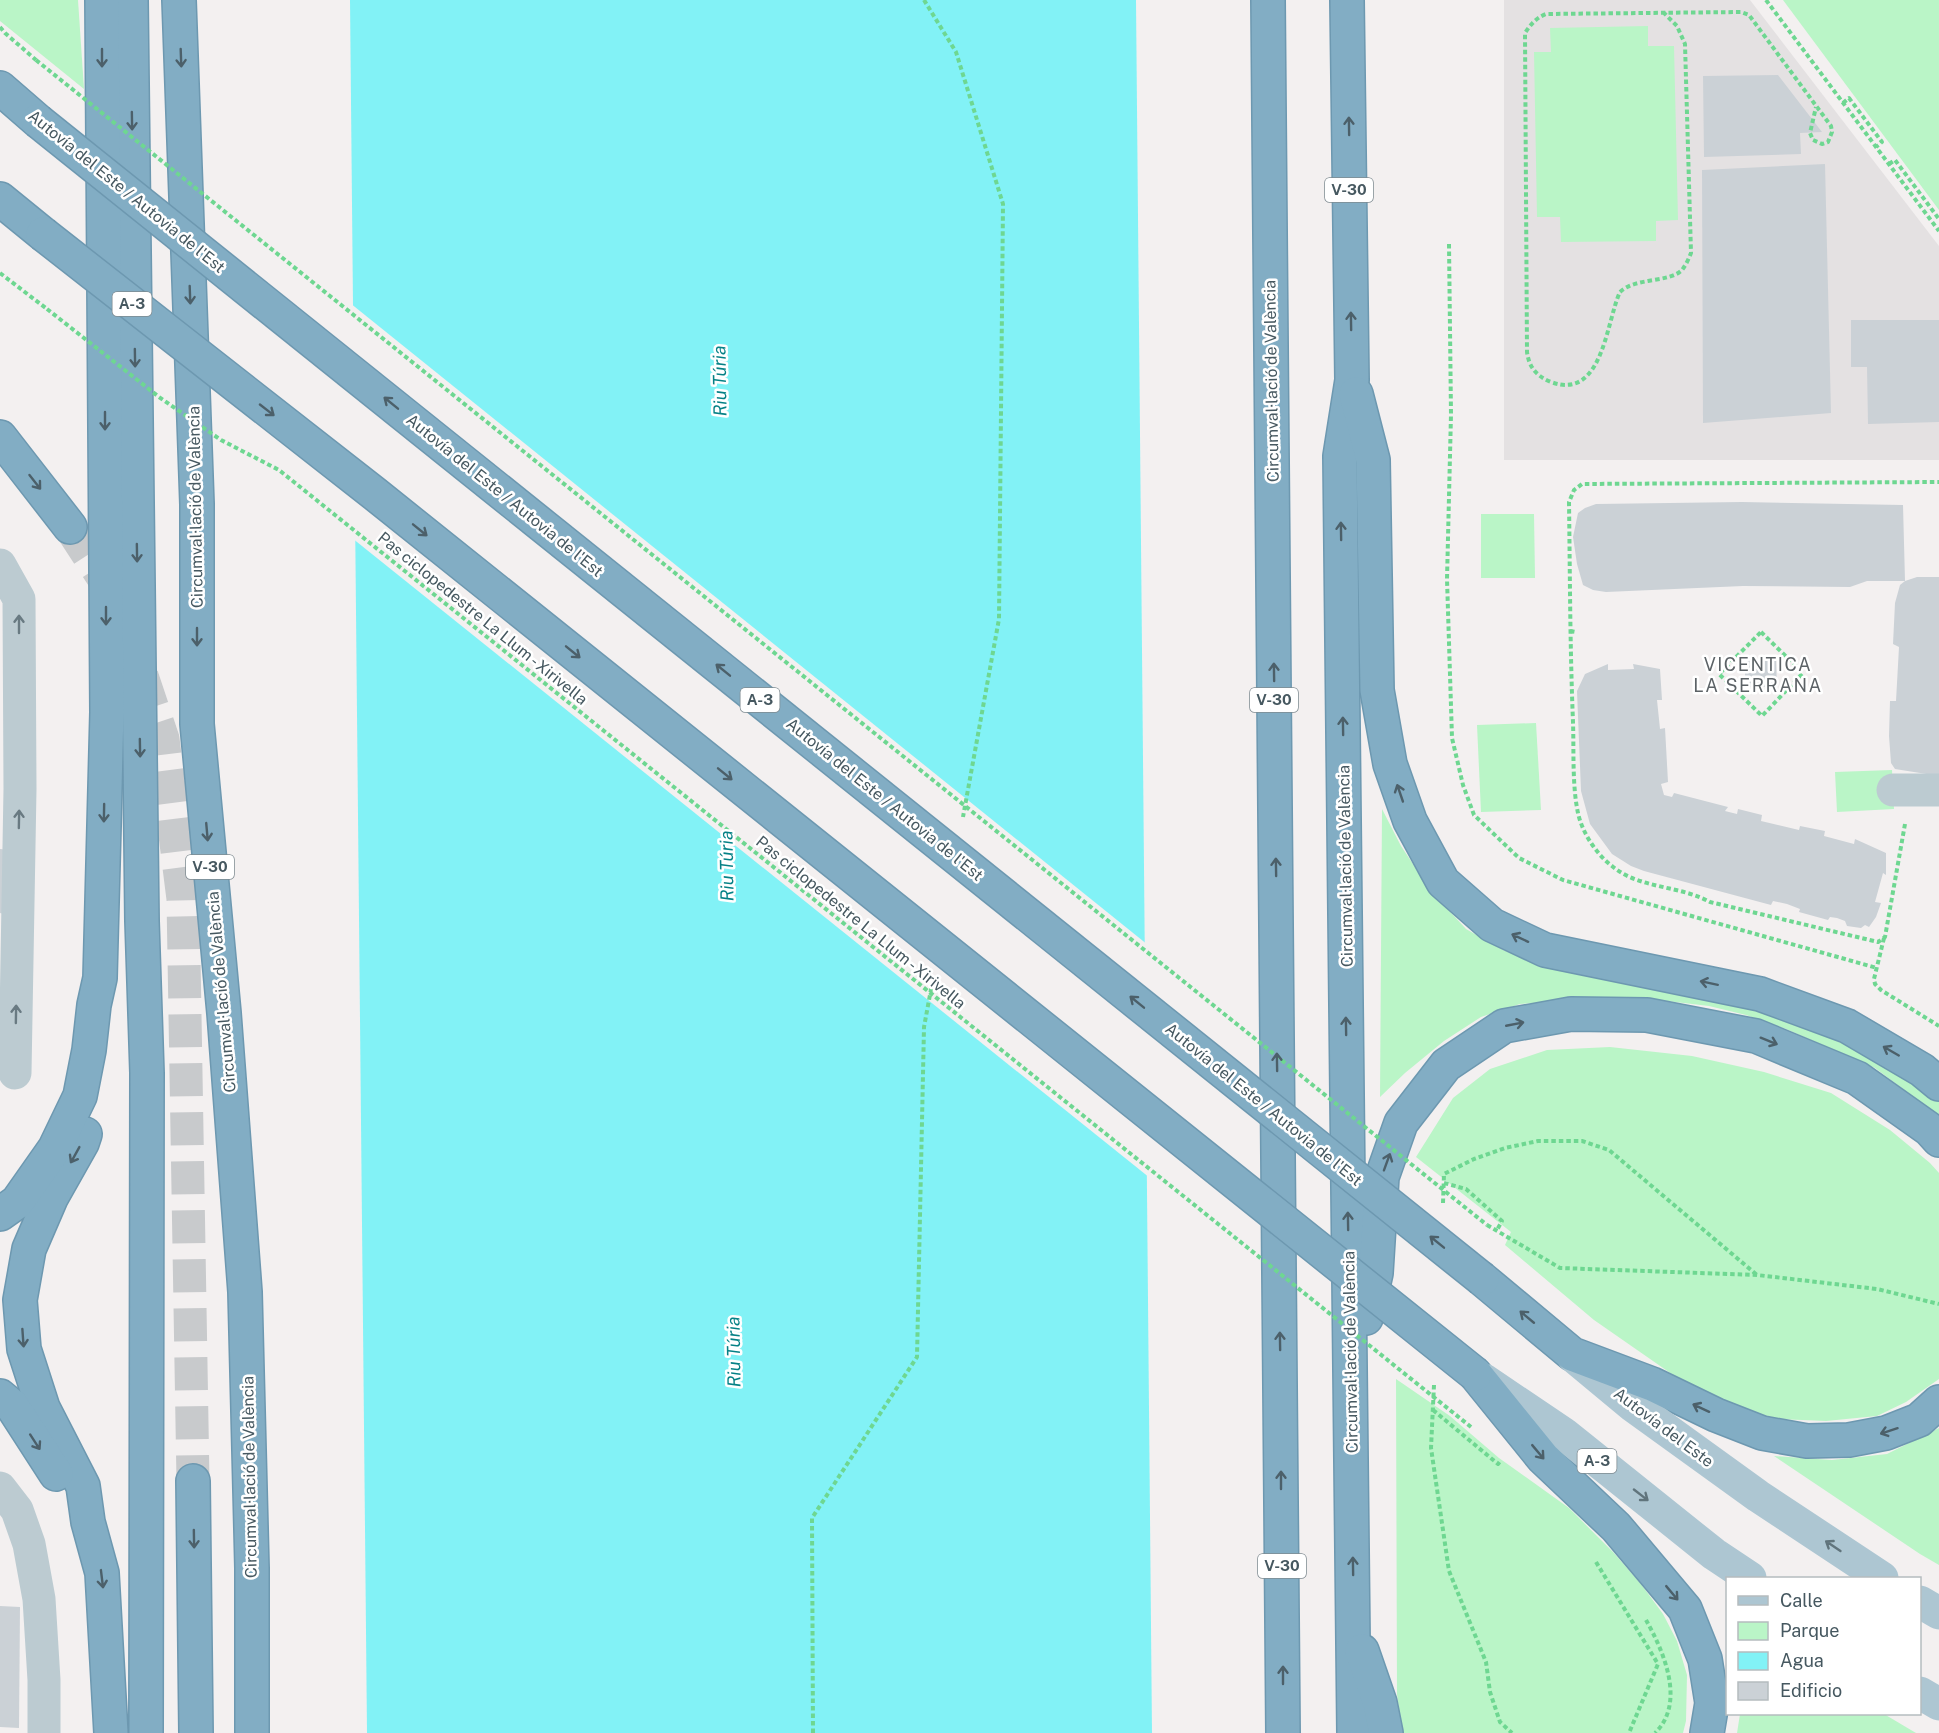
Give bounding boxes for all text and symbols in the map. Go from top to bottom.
one-way arrow [96,48,108,68]
one-way arrow [175,48,187,68]
street label: Autovía del Este / Autovia de l'Est [24,106,229,277]
one-way arrow [126,111,138,131]
one-way arrow [1343,117,1355,137]
road number: V-30 [1325,178,1373,202]
street label: Circumval·lació de València [1260,280,1283,482]
one-way arrow [184,285,195,305]
road number: A-3 [112,292,152,316]
one-way arrow [1345,312,1357,332]
water label: Riu Túria [708,345,731,417]
one-way arrow [129,348,141,368]
one-way arrow [383,397,399,410]
one-way arrow [259,403,275,416]
street label: Circumval·lació de València [184,406,207,608]
street label: Autovía del Este / Autovia de l'Est [402,410,607,581]
one-way arrow [99,411,111,431]
one-way arrow [29,474,42,490]
one-way arrow [1335,521,1347,541]
one-way arrow [412,524,428,537]
street label: Pas ciclopedestre La Llum - Xirivella [374,528,591,709]
one-way arrow [131,543,143,563]
one-way arrow [100,606,112,626]
one-way arrow [13,615,25,635]
one-way arrow [191,627,203,647]
one-way arrow [564,646,580,659]
district label: VICENTICA LA SERRANA [1693,654,1823,696]
one-way arrow [1268,662,1280,682]
one-way arrow [715,663,731,676]
road number: A-3 [740,688,780,712]
road number: V-30 [1250,688,1298,712]
street label: Autovía del Este / Autovia de l'Est [782,714,987,885]
one-way arrow [1337,716,1349,736]
one-way arrow [134,738,145,758]
street label: Circumval·lació de València [1334,765,1357,967]
one-way arrow [717,767,733,780]
one-way arrow [1394,784,1405,803]
one-way arrow [98,802,110,822]
one-way arrow [13,810,25,830]
one-way arrow [202,821,213,841]
water label: Riu Túria [715,830,738,902]
street label: Pas ciclopedestre La Llum - Xirivella [752,832,969,1013]
road number: V-30 [186,855,234,879]
one-way arrow [1270,857,1282,877]
street label: Circumval·lació de València [203,890,240,1093]
one-way arrow [1512,931,1530,943]
one-way arrow [1700,977,1720,988]
one-way arrow [1130,995,1145,1009]
one-way arrow [10,1005,22,1025]
one-way arrow [1340,1016,1352,1036]
street label: Autovía del Este / Autovia de l'Est [1161,1019,1366,1190]
one-way arrow [1504,1019,1524,1030]
one-way arrow [1759,1036,1777,1047]
one-way arrow [1882,1045,1900,1056]
one-way arrow [1272,1052,1283,1072]
one-way arrow [69,1146,81,1163]
one-way arrow [1382,1153,1393,1172]
one-way arrow [1342,1211,1354,1231]
one-way arrow [1429,1236,1445,1249]
street label: Circumval·lació de València [1339,1251,1362,1453]
one-way arrow [1519,1310,1535,1323]
water label: Riu Túria [722,1316,745,1388]
one-way arrow [18,1328,29,1348]
one-way arrow [1274,1331,1286,1351]
street label: Circumval·lació de València [238,1376,261,1578]
street label: Autovía del Este [1610,1384,1717,1471]
one-way arrow [1693,1401,1711,1413]
one-way arrow [1880,1426,1899,1437]
one-way arrow [29,1433,42,1450]
one-way arrow [1531,1444,1545,1459]
road number: A-3 [1578,1449,1616,1473]
one-way arrow [1275,1470,1287,1490]
one-way arrow [1632,1489,1648,1502]
one-way arrow [188,1529,200,1549]
one-way arrow [1826,1540,1842,1552]
road number: V-30 [1258,1554,1306,1578]
one-way arrow [1347,1557,1358,1577]
one-way arrow [97,1569,108,1588]
legend [1726,1577,1921,1715]
one-way arrow [1665,1585,1679,1600]
text: Calle [1780,1590,1823,1611]
text: Parque [1780,1620,1840,1641]
text: Agua [1780,1650,1824,1671]
one-way arrow [1277,1665,1289,1685]
text: Edificio [1780,1680,1842,1701]

